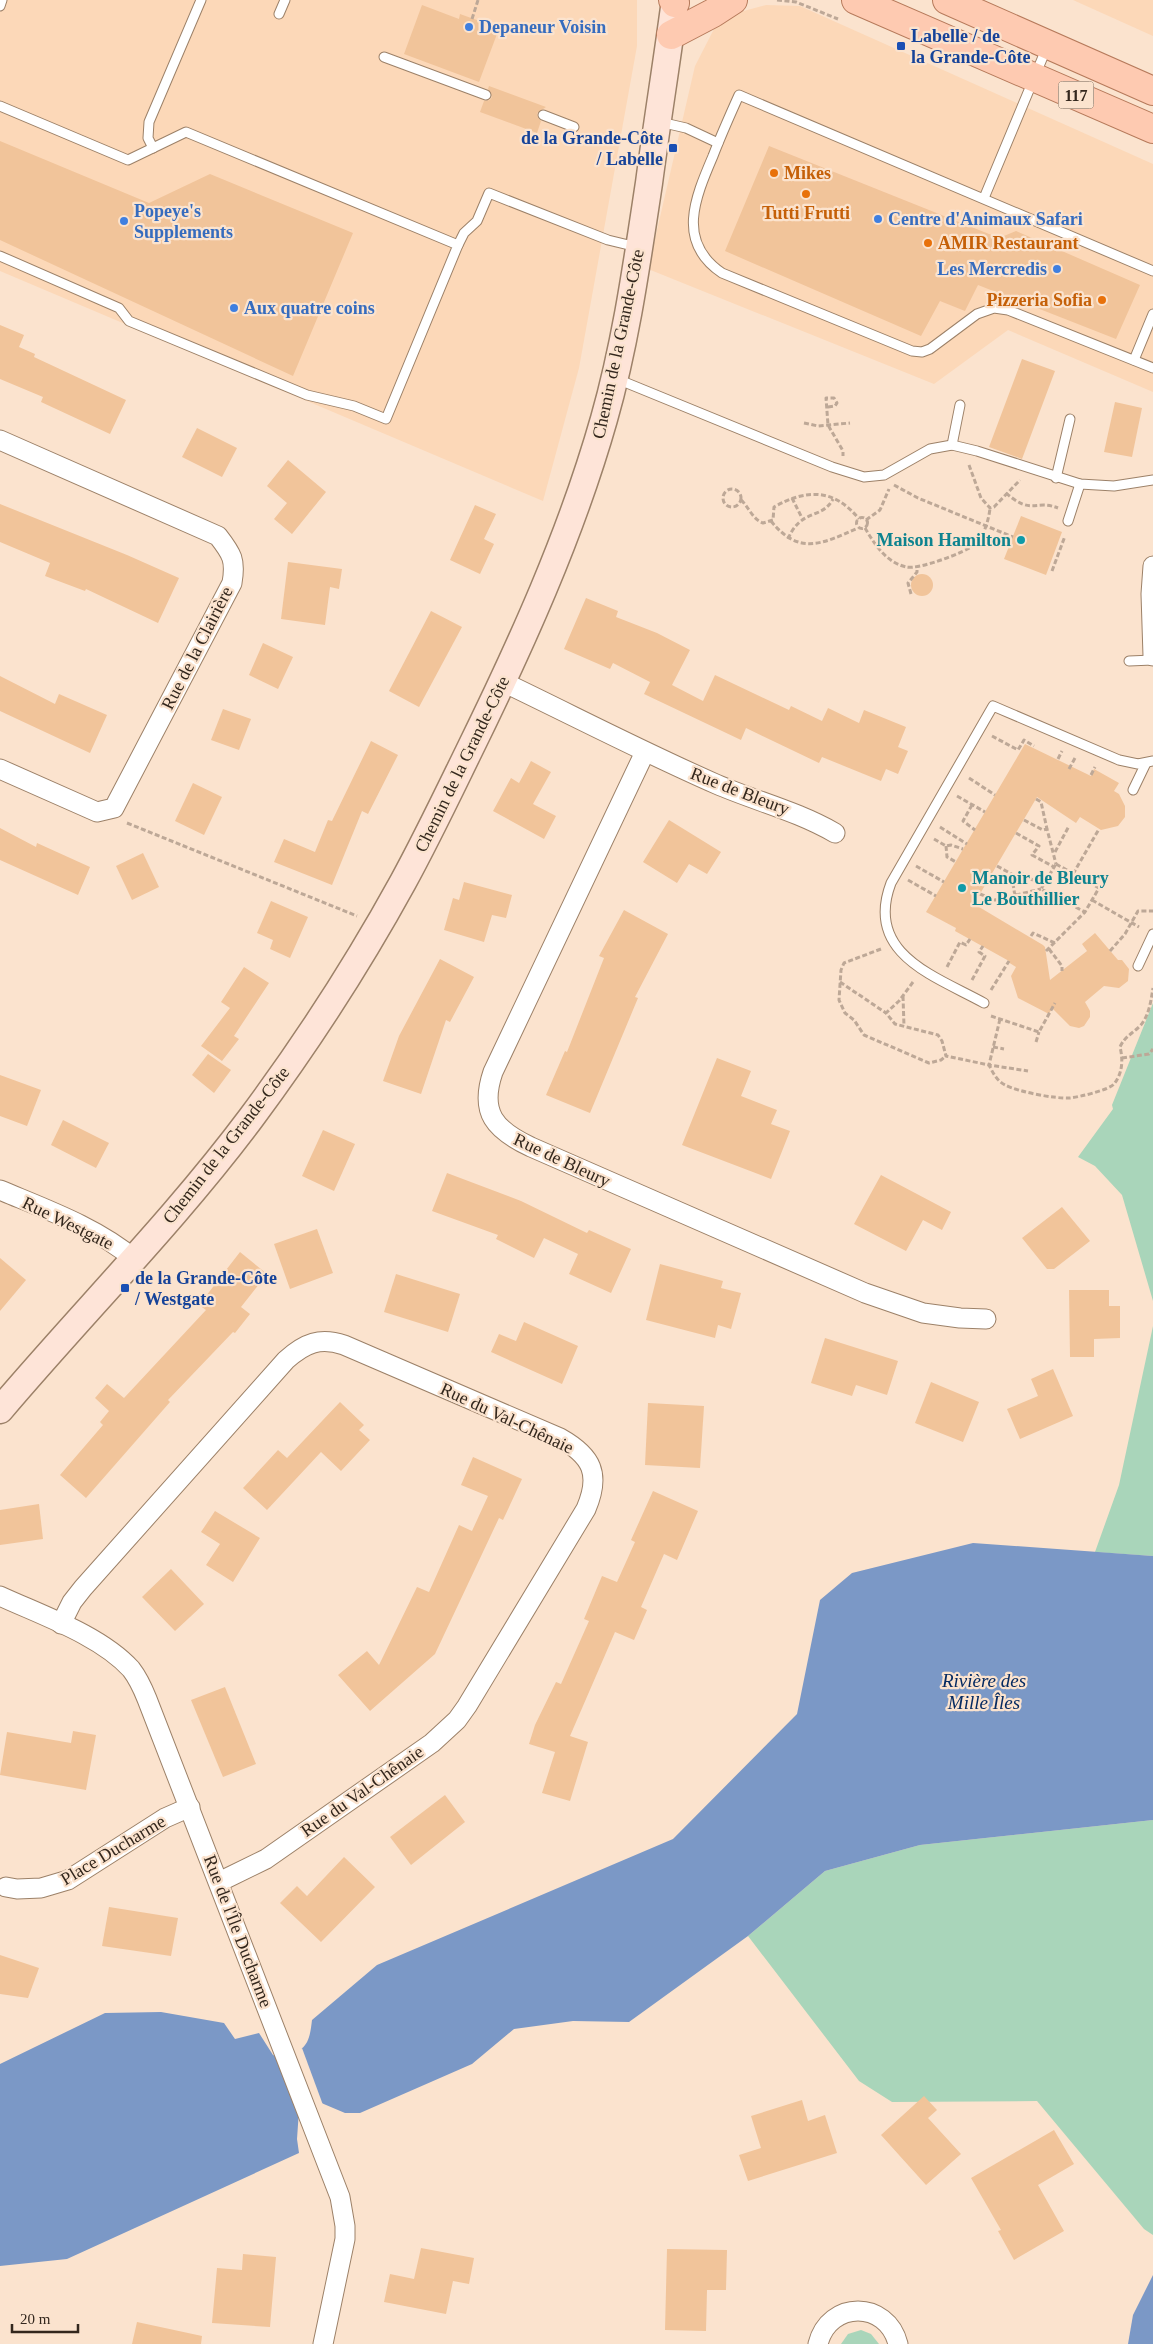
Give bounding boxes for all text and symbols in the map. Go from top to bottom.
place label: Depaneur Voisin [479,17,606,37]
marker: Depaneur Voisin [463,21,475,33]
place label: Labelle / de la Grande-Côte [911,26,1030,67]
marker: Labelle / de la Grande-Côte [895,40,907,52]
road number: 117 [1058,82,1094,108]
place label: de la Grande-Côte / Labelle [521,128,663,169]
marker: de la Grande-Côte / Labelle [667,142,679,154]
place label: Mikes [784,163,831,183]
marker: Mikes [768,167,780,179]
marker: Tutti Frutti [800,188,812,200]
place label: Popeye's Supplements [134,201,233,242]
place label: Tutti Frutti [762,203,850,223]
place label: Centre d'Animaux Safari [888,209,1083,229]
marker: Centre d'Animaux Safari [872,213,884,225]
marker: Popeye's Supplements [118,215,130,227]
place label: AMIR Restaurant [938,233,1078,253]
marker: AMIR Restaurant [922,237,934,249]
street label: Chemin de la Grande-Côte [588,247,648,441]
place label: Les Mercredis [937,259,1047,279]
marker: Les Mercredis [1051,263,1063,275]
place label: Pizzeria Sofia [987,290,1092,310]
marker: Pizzeria Sofia [1096,294,1108,306]
place label: Aux quatre coins [244,298,375,318]
marker: Aux quatre coins [228,302,240,314]
place label: Maison Hamilton [876,530,1011,550]
marker: Maison Hamilton [1015,534,1027,546]
street label: Rue de la Clairière [157,583,237,713]
street label: Chemin de la Grande-Côte [411,673,513,855]
street label: Rue de Bleury [688,763,792,819]
place label: Manoir de Bleury Le Bouthillier [972,868,1109,909]
marker: Manoir de Bleury Le Bouthillier [956,882,968,894]
street label: Chemin de la Grande-Côte [159,1063,293,1227]
street label: Rue de Bleury [511,1129,613,1191]
street label: Rue Westgate [19,1192,117,1254]
place label: de la Grande-Côte / Westgate [134,1268,277,1309]
marker: de la Grande-Côte / Westgate [119,1282,131,1294]
street label: Rue du Val-Chênaie [437,1378,577,1458]
water label: Rivière des Mille Îles [941,1670,1026,1713]
street label: Rue du Val-Chênaie [297,1741,427,1841]
street label: Place Ducharme [57,1811,169,1889]
street label: Rue de l'Île Ducharme [200,1852,277,2010]
scale bar [12,2302,79,2334]
text: 20 m [20,2311,51,2327]

